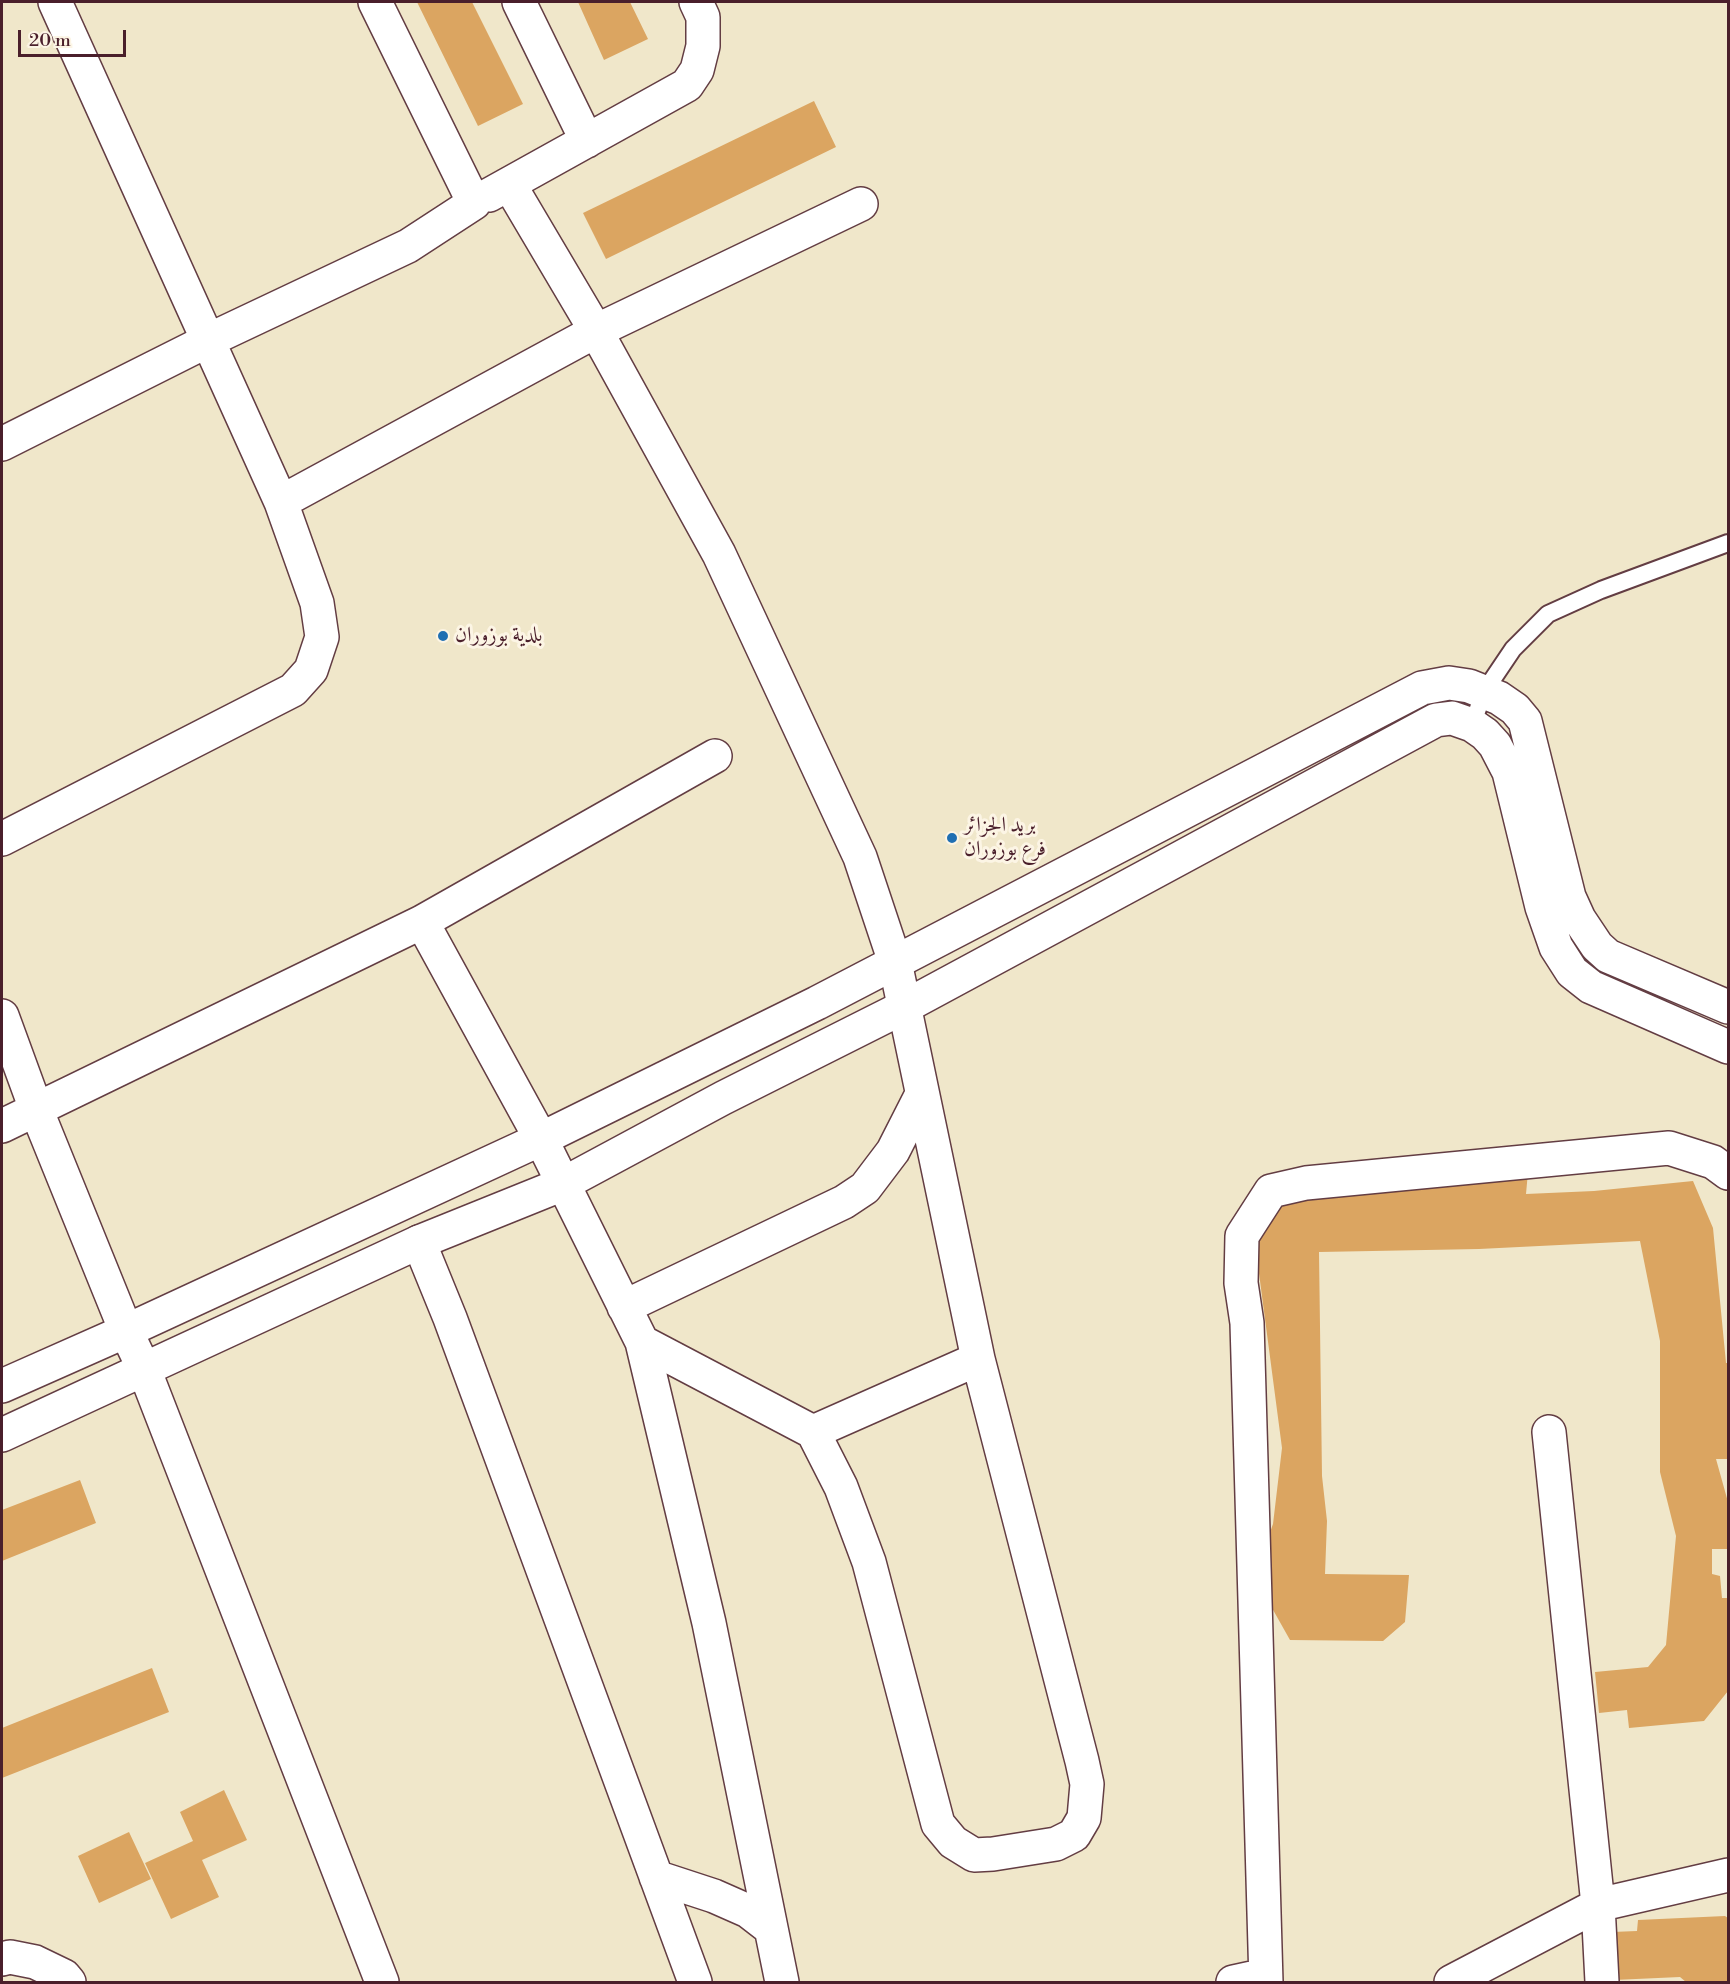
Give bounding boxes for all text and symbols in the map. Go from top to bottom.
scale bar [21,18,129,56]
text: 20 m [29,29,71,52]
place label: بلدية بوزوران [455,623,542,649]
marker: بلدية بوزوران [436,629,450,643]
place label: بريد الجزائر فرع بوزوران [964,813,1046,863]
marker: بريد الجزائر فرع بوزوران [945,831,959,845]

